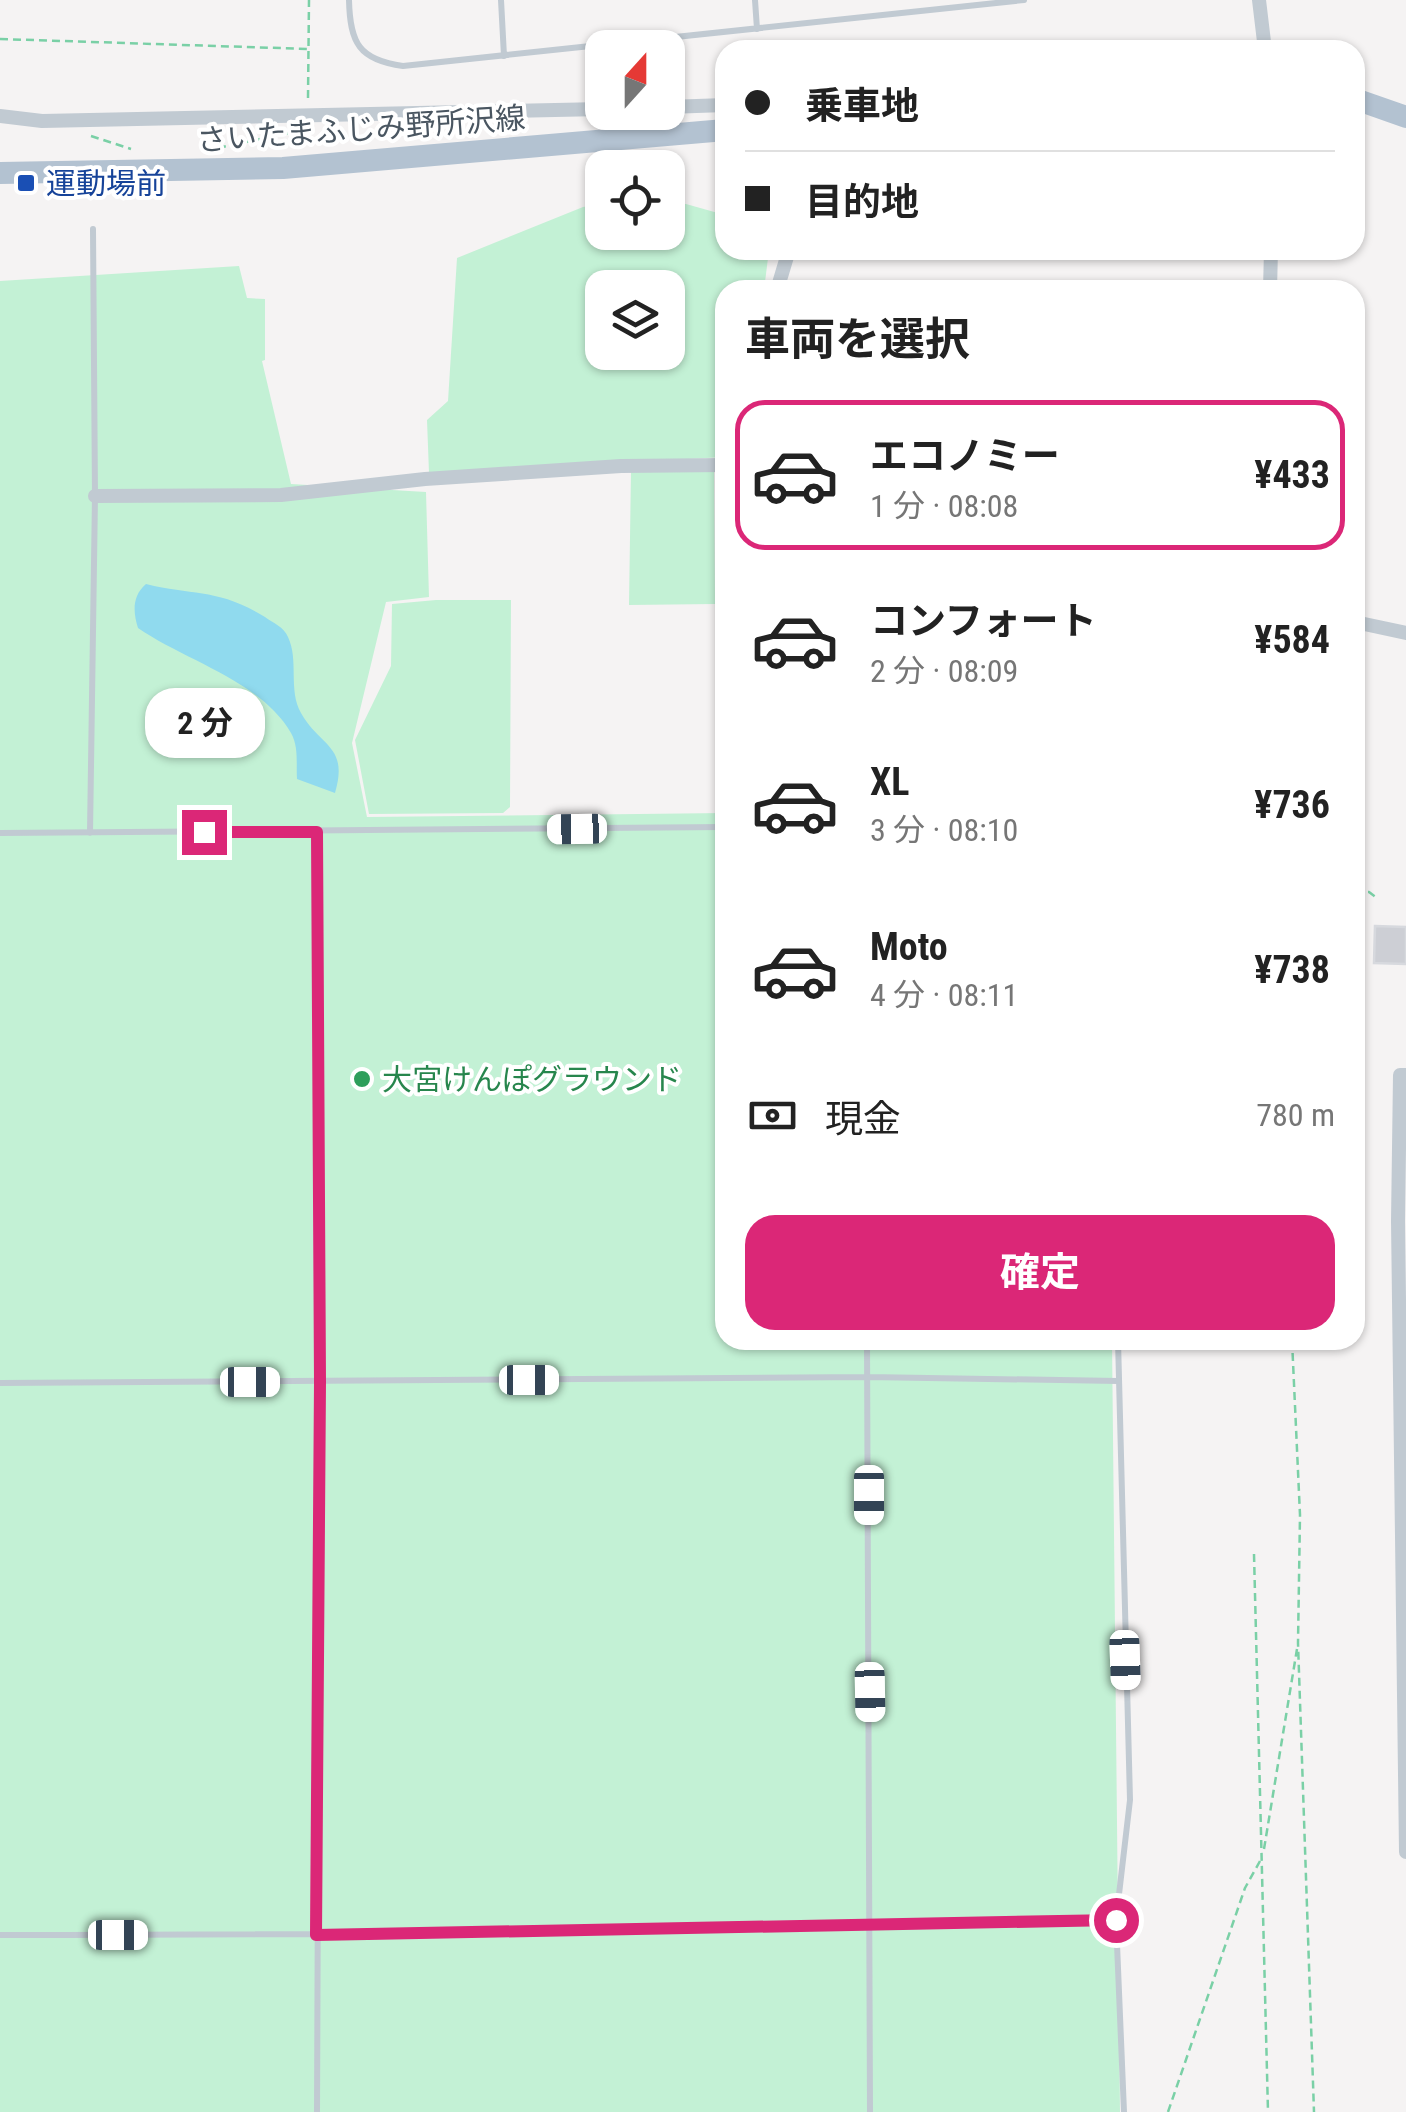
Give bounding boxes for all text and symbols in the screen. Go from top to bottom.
north arrow [585,30,685,130]
map controls [585,30,685,370]
text: 乗車地 [805,84,919,128]
street label: さいたまふじみ野所沢線 [196,100,526,158]
button: locate [585,150,685,250]
place label: 運動場前 [46,166,166,201]
marker: 運動場前 [15,172,37,194]
text: 目的地 [805,180,919,224]
button: layers [585,270,685,370]
text: 車両を選択 [745,313,970,366]
icon: car [750,430,840,520]
text: エコノミー [870,434,1060,478]
text: ¥433 [1254,453,1330,497]
text: 1 分 · 08:08 [870,487,1018,525]
icon: car [750,595,840,685]
text: コンフォート [870,599,1097,643]
text: ¥584 [1254,618,1330,662]
text: 2 分 · 08:09 [870,652,1018,690]
callout: 2 分 [144,687,264,757]
text: 2 分 [177,704,233,742]
icon: car [750,760,840,850]
text: XL [870,760,909,804]
text: ¥736 [1254,783,1330,827]
route end [182,810,227,855]
text: 3 分 · 08:10 [870,811,1018,849]
car [547,813,607,845]
icon: car [750,925,840,1015]
text: Moto [870,925,948,969]
text: ¥738 [1254,948,1330,992]
text: 4 分 · 08:11 [870,976,1018,1014]
place label: 大宮けんぽグラウンド [382,1062,682,1097]
marker: 大宮けんぽグラウンド [351,1068,373,1090]
icon: cash [745,1088,800,1143]
text: 780 m [1256,1096,1335,1134]
text: 現金 [825,1097,901,1141]
button: 確定 [745,1215,1335,1330]
car [499,1365,559,1395]
car [220,1367,280,1397]
car [854,1465,884,1525]
car [1109,1629,1141,1691]
car [854,1662,886,1722]
route start [1094,1898,1139,1943]
car [88,1920,148,1950]

